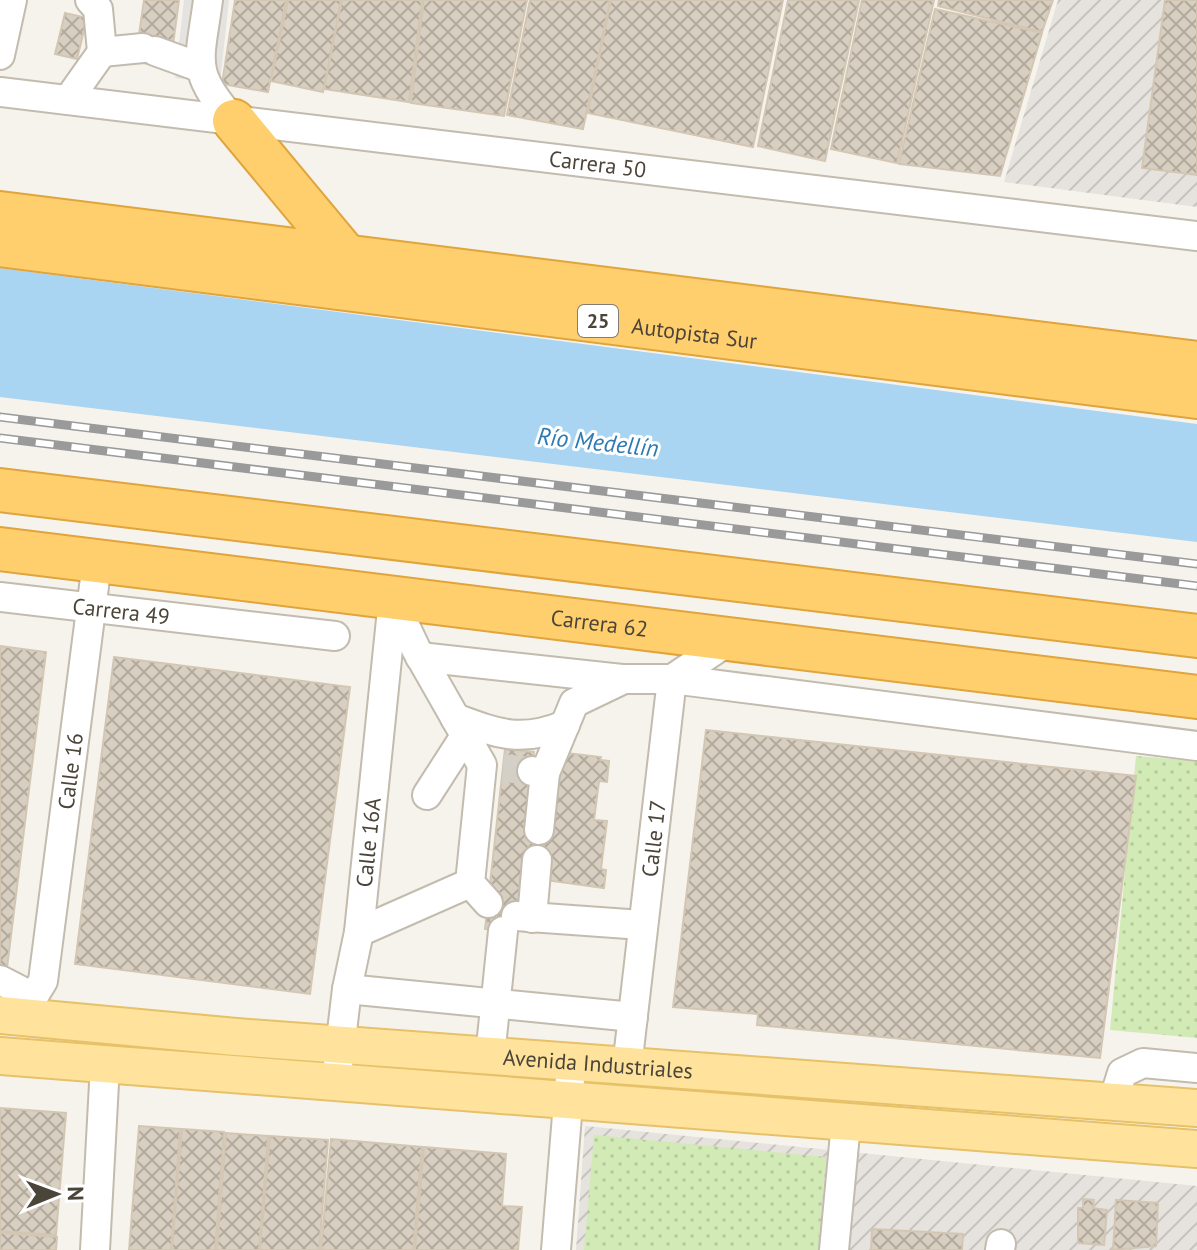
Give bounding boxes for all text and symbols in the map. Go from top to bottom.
street label: Carrera 50 [548,144,648,184]
road number: 25 [578,305,618,337]
street label: Autopista Sur [630,311,759,355]
water label: Río Medellín [536,420,660,464]
street label: Carrera 49 [71,592,171,631]
street label: Carrera 62 [549,603,650,643]
street label: Calle 16 [51,731,89,811]
street label: Calle 16A [350,796,387,889]
street label: Calle 17 [635,799,672,878]
street label: Avenida Industriales [502,1043,694,1085]
north arrow [16,1154,96,1234]
text: N [62,1186,90,1201]

